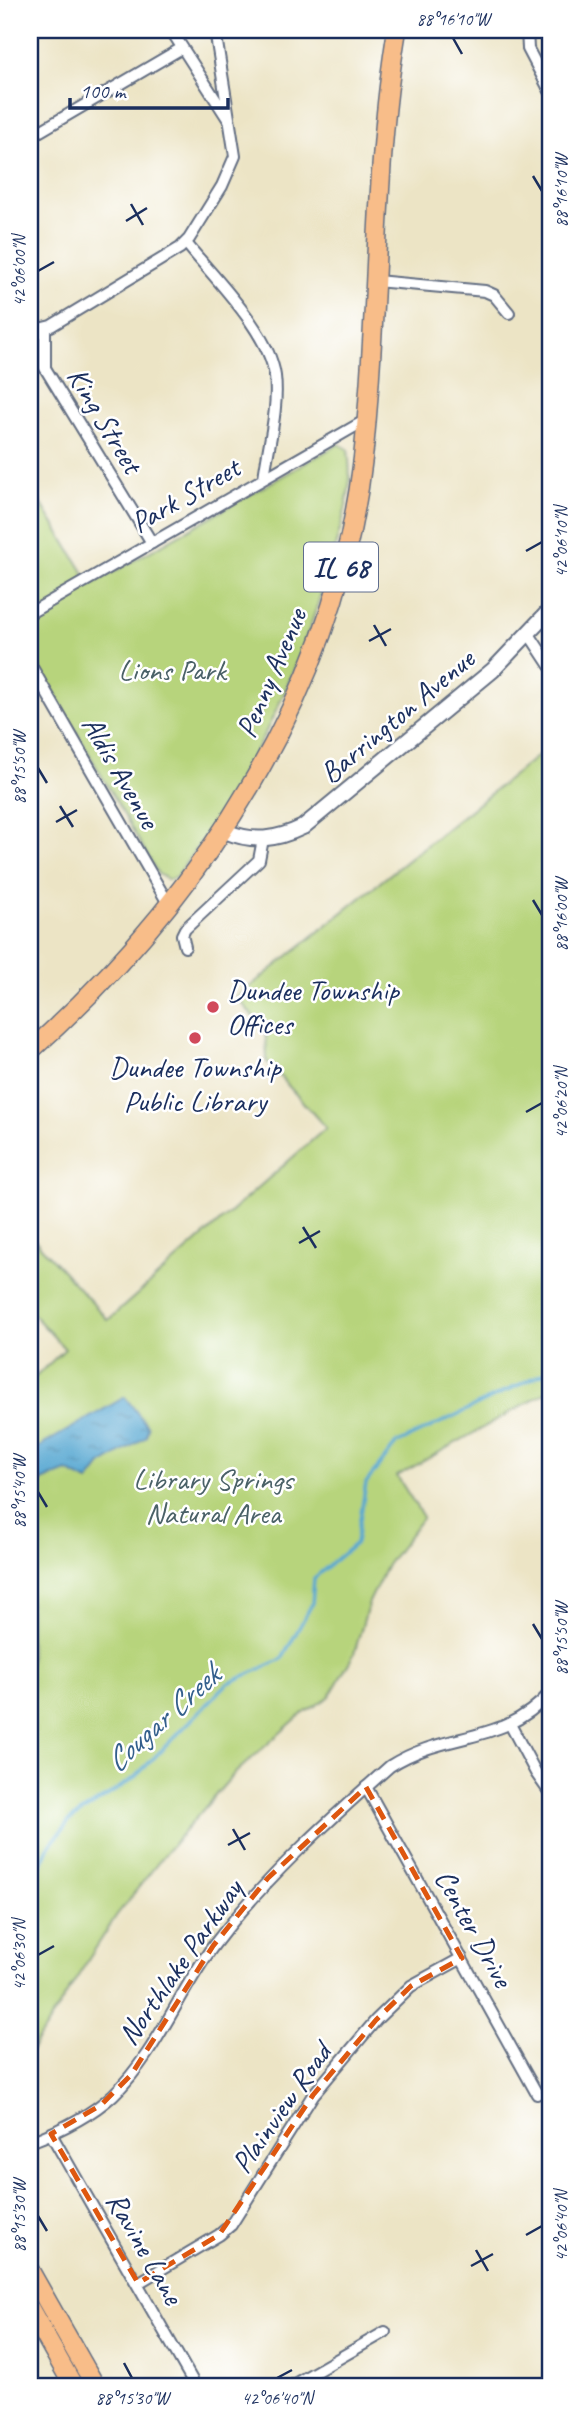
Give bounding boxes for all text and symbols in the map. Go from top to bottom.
text: 88°16'10"W [416,8,493,30]
scale bar [70,66,228,110]
text: 100 m [80,78,127,104]
text: 88°16'10"W [550,151,572,228]
text: 42°06'00"N [8,232,30,306]
street label: King Street [59,360,153,483]
street label: Park Street [124,447,249,541]
text: 42°06'10"N [550,503,572,577]
road number: IL 68 [304,542,378,592]
street label: Penny Avenue [227,601,316,743]
street label: Barrington Avenue [312,639,484,792]
park label: Lions Park [119,651,228,689]
street label: Aldis Avenue [74,709,170,837]
text: 88°15'50"W [8,728,30,805]
text: 88°16'00"W [550,875,572,952]
place label: Dundee Township Offices [227,971,401,1043]
marker: Dundee Township Offices [205,999,221,1015]
marker: Dundee Township Public Library [187,1030,203,1046]
place label: Dundee Township Public Library [109,1048,283,1120]
text: 42°06'20"N [550,1064,572,1138]
text: 88°15'40"W [8,1452,30,1529]
park label: Library Springs Natural Area [133,1460,296,1532]
text: 88°15'50"W [550,1599,572,1676]
water label: Cougar Creek [96,1652,232,1781]
street label: Center Drive [426,1862,523,1996]
street label: Northlake Parkway [109,1870,253,2052]
text: 42°06'30"N [8,1916,30,1990]
street label: Plainview Road [222,2032,342,2180]
text: 88°15'30"W [8,2176,30,2253]
street label: Ravine Lane [98,2185,193,2313]
text: 42°06'40"N [550,2187,572,2261]
text: 88°15'30"W [95,2387,172,2409]
text: 42°06'40"N [242,2387,316,2409]

